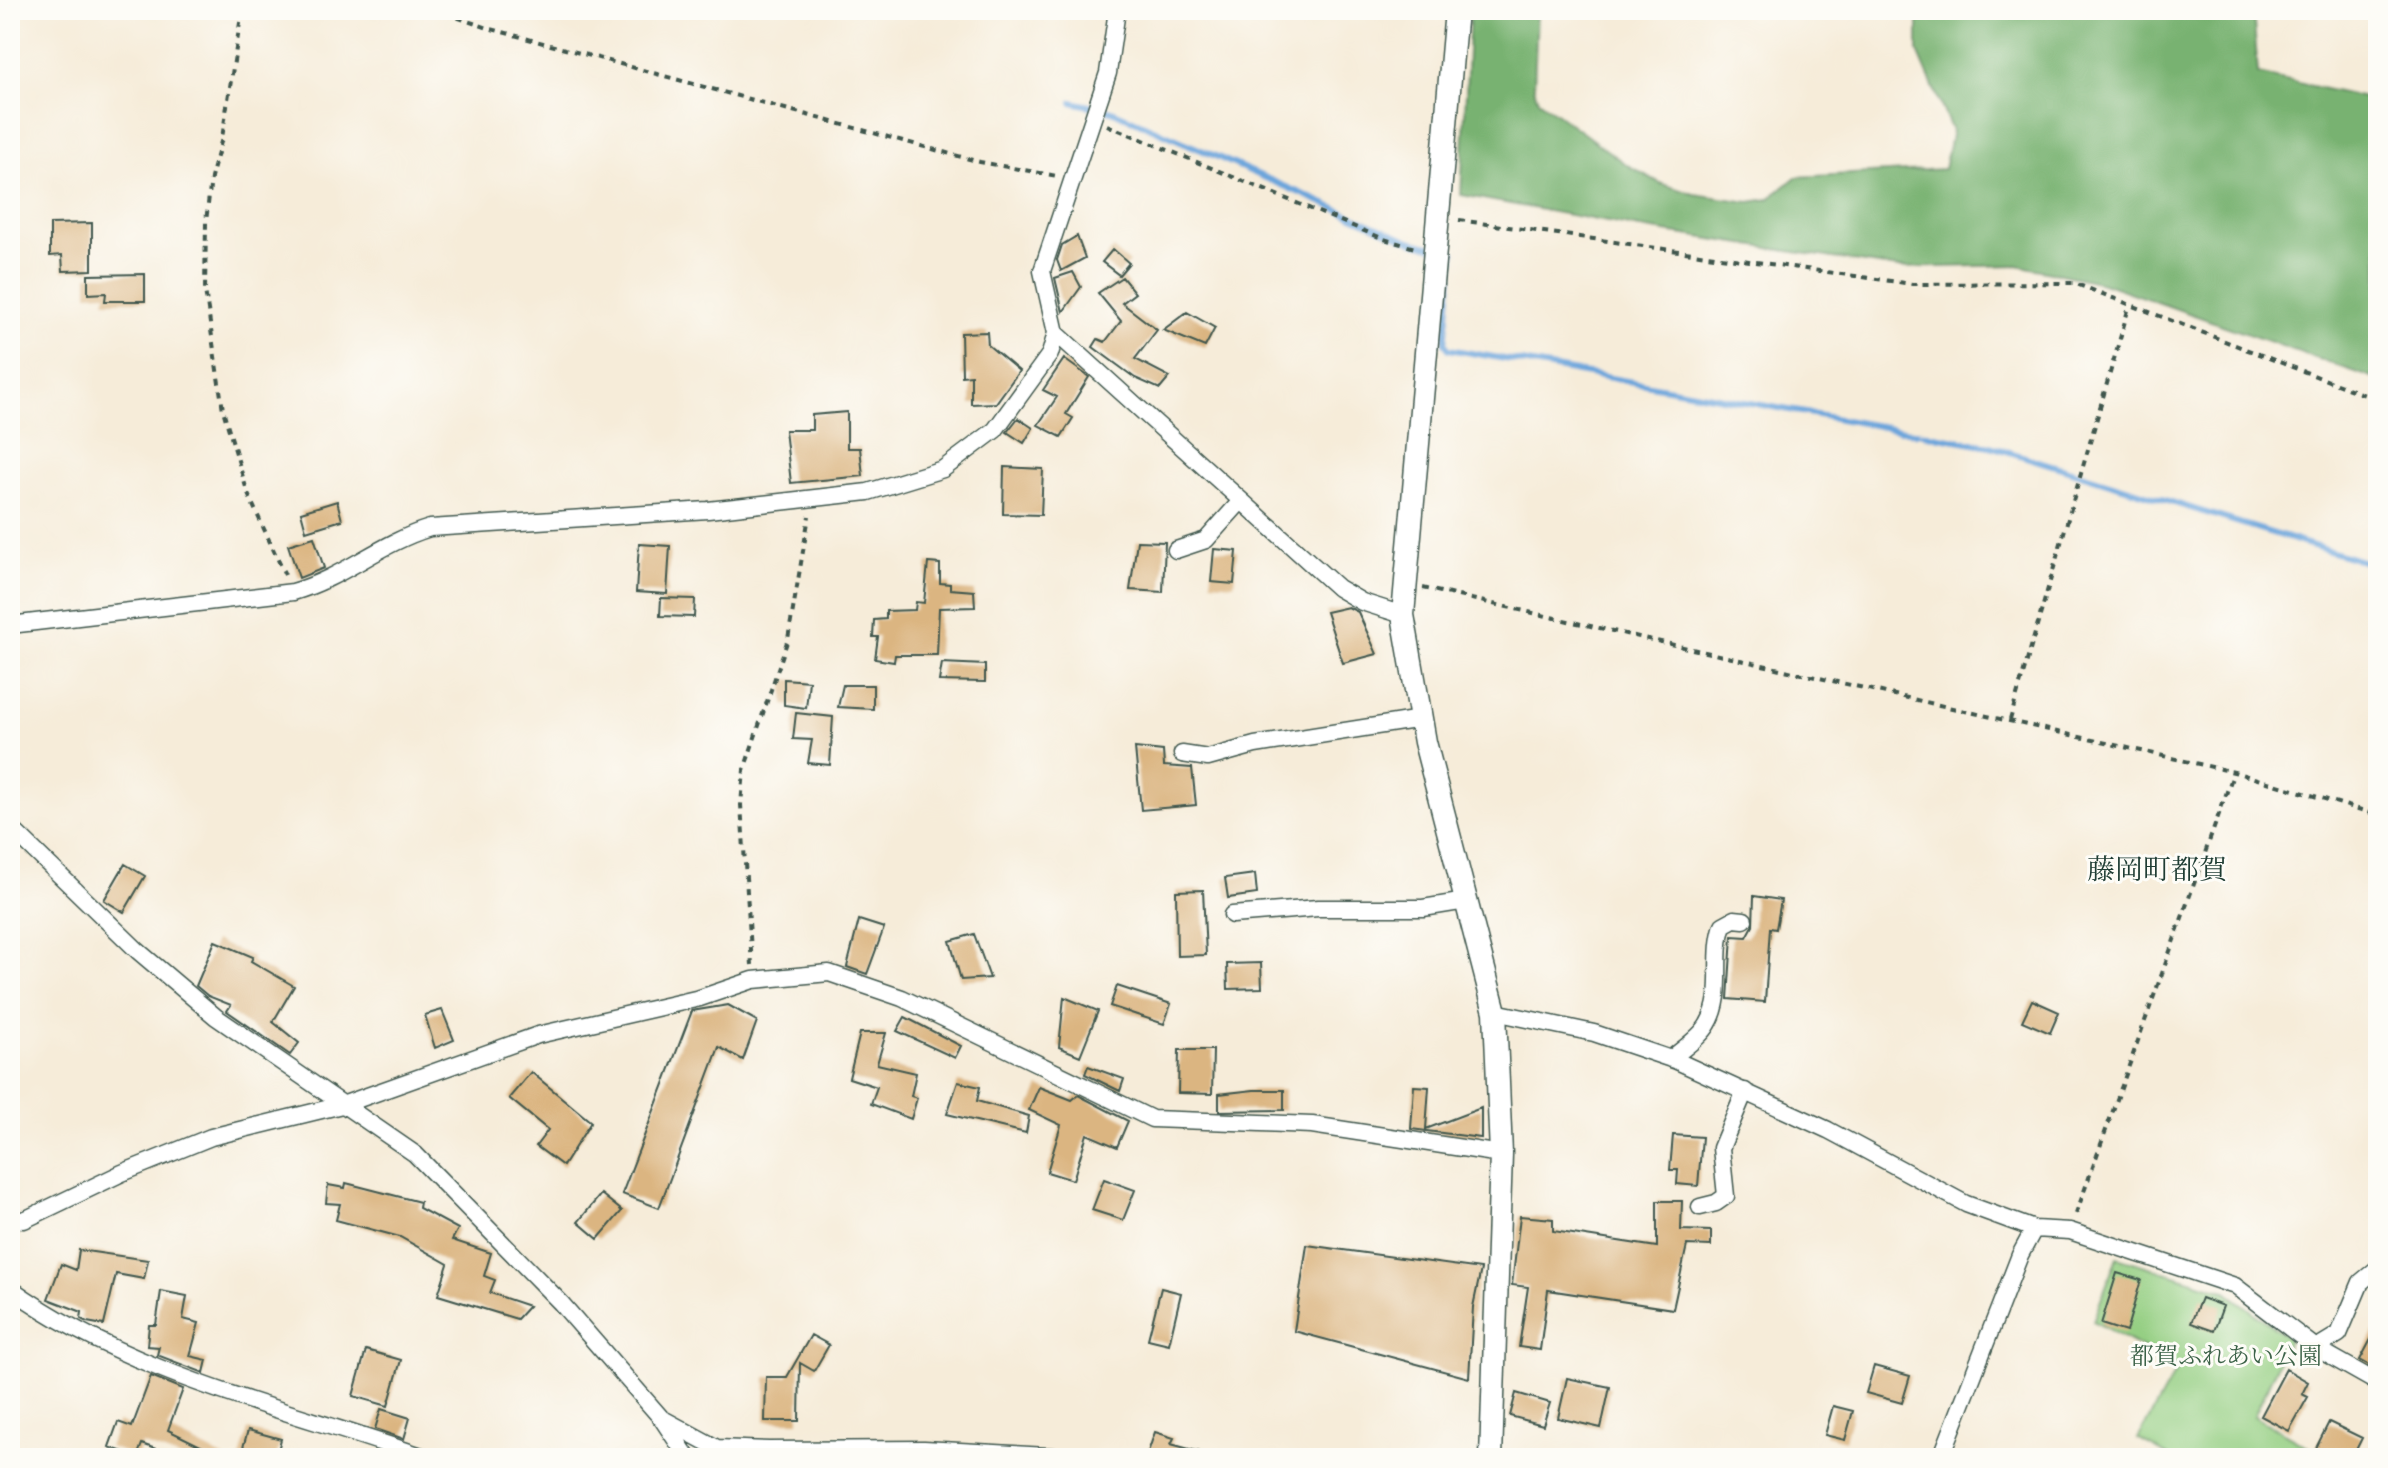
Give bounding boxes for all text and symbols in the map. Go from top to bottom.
district label: 藤岡町都賀 [2087,848,2227,889]
park label: 都賀ふれあい公園 [2130,1338,2322,1373]

